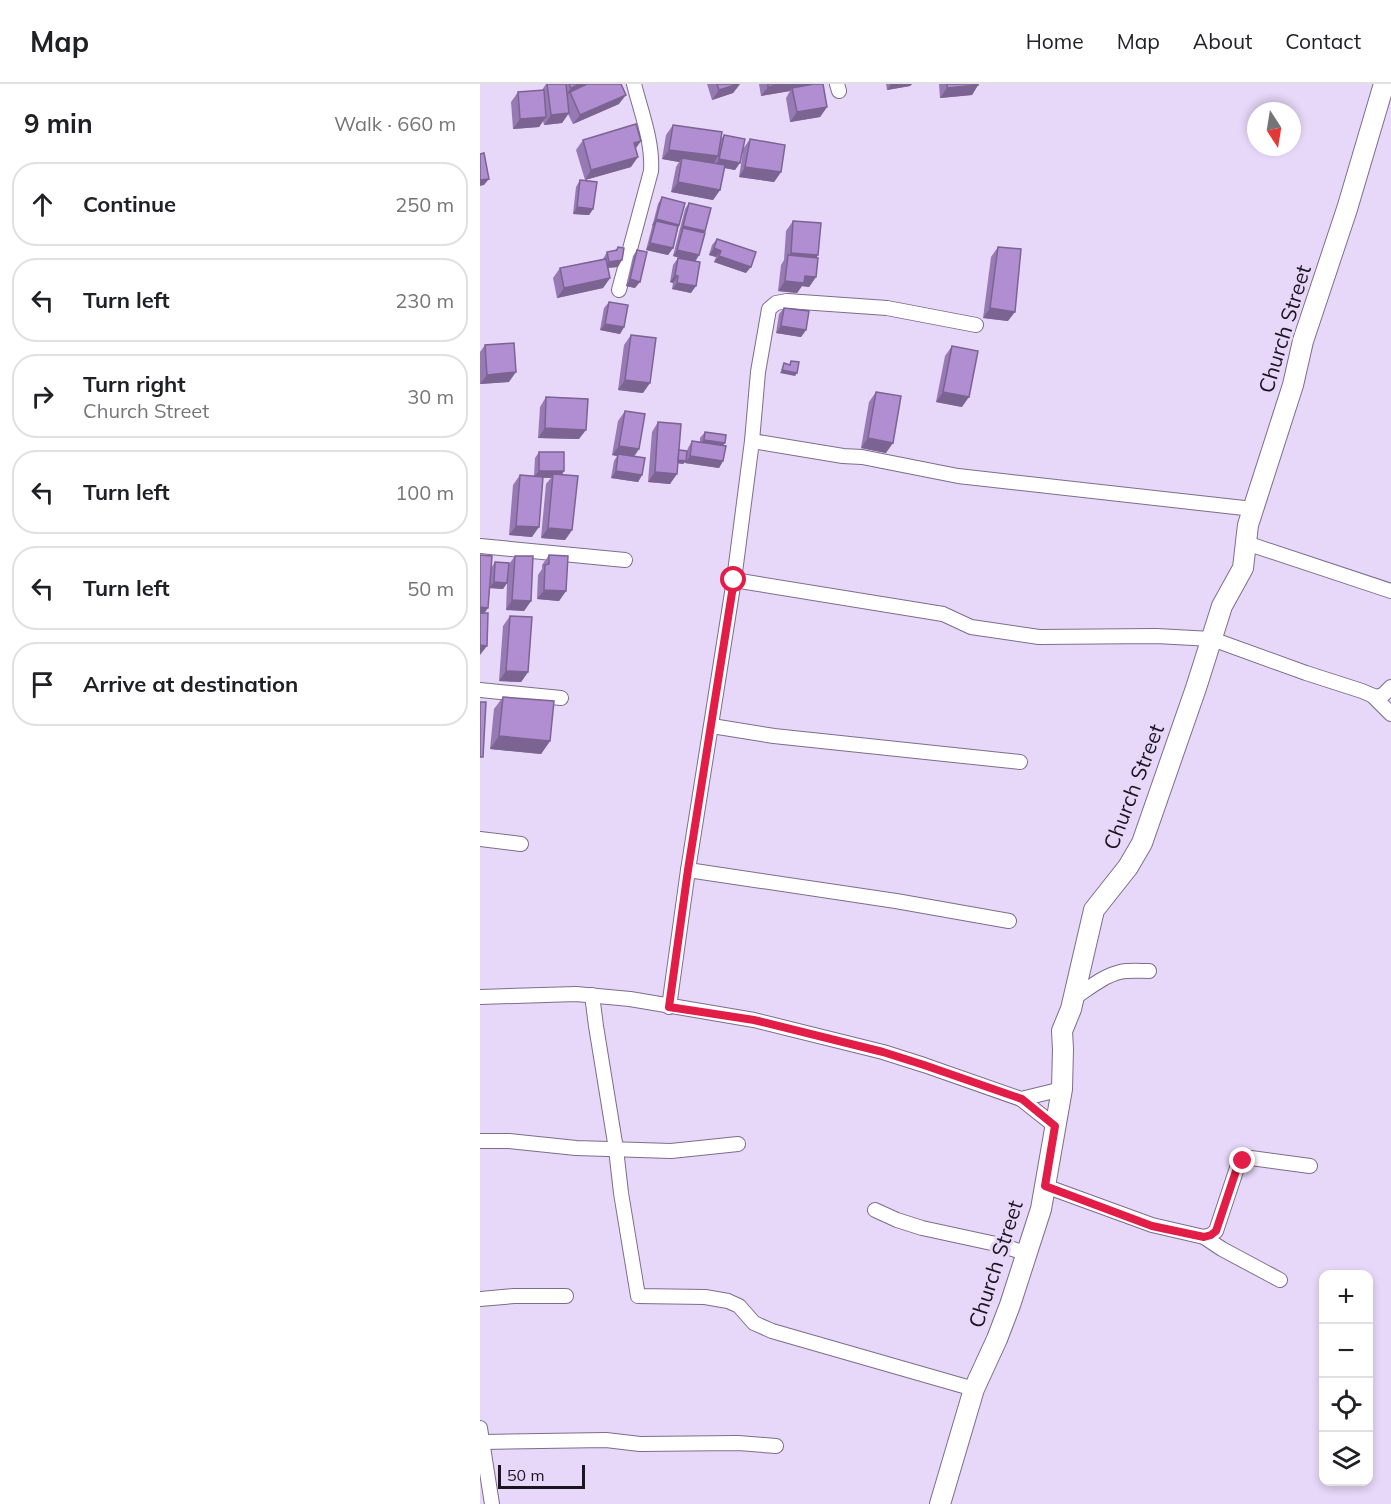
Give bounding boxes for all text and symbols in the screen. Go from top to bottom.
text: Map [30,24,89,59]
text: Home [1026,28,1084,54]
text: Map [1117,28,1160,54]
text: About [1193,28,1252,54]
text: Contact [1285,28,1361,54]
north arrow [1247,102,1301,156]
text: 9 min [24,107,93,140]
text: Walk · 660 m [334,111,456,136]
icon: ahead [26,188,59,221]
text: Continue [83,190,176,218]
text: 250 m [395,192,454,217]
street label: Church Street [1252,262,1316,396]
icon: left [26,284,59,317]
text: Turn left [83,286,170,314]
text: 230 m [395,288,454,313]
text: Turn right [83,370,186,398]
icon: right [26,380,59,413]
text: 30 m [407,384,454,409]
text: Church Street [83,398,209,423]
icon: left [26,476,59,509]
text: Turn left [83,478,170,506]
text: 100 m [395,480,454,505]
route start [720,566,746,592]
icon: left [26,572,59,605]
text: Turn left [83,574,170,602]
text: 50 m [407,576,454,601]
icon: arrive [26,668,59,701]
text: Arrive at destination [83,670,298,698]
street label: Church Street [1097,720,1169,853]
route end [1229,1147,1255,1173]
street label: Church Street [962,1197,1028,1331]
map controls [1319,1270,1373,1486]
button: + [1319,1270,1373,1324]
button: − [1319,1324,1373,1378]
button: locate [1319,1378,1373,1432]
button: layers [1319,1432,1373,1486]
scale bar [498,1462,585,1490]
text: 50 m [507,1465,544,1485]

